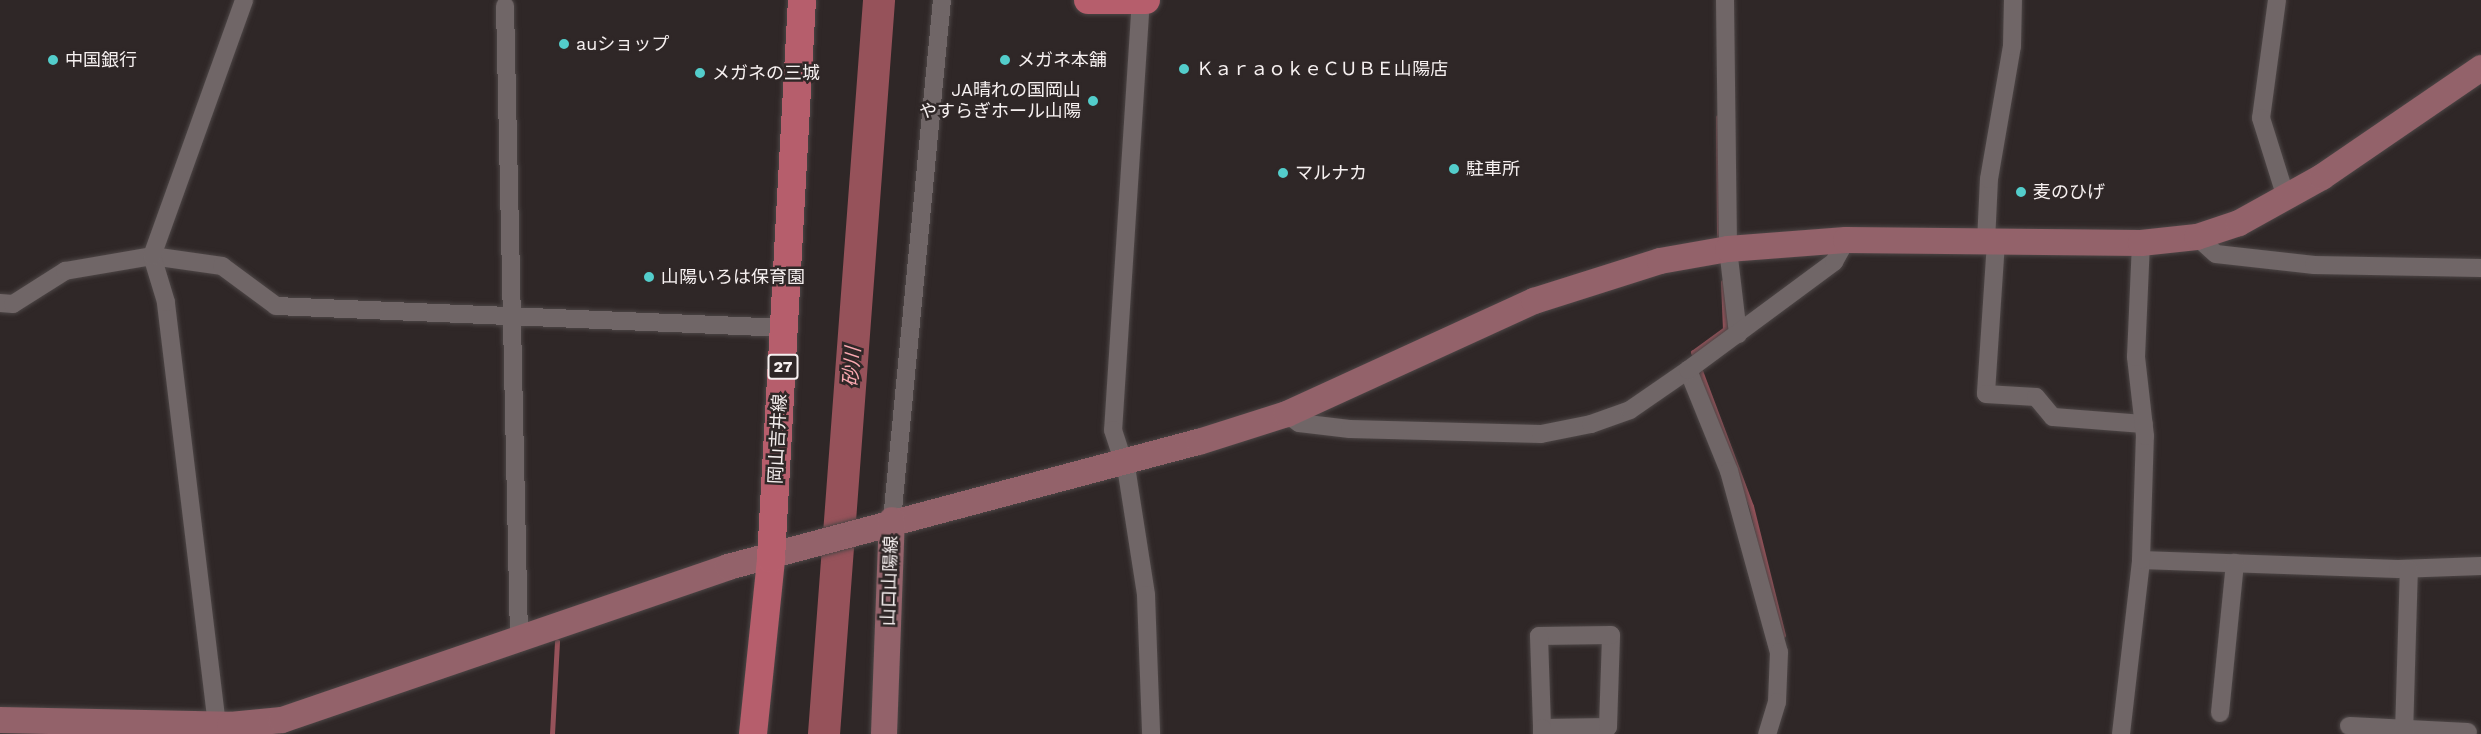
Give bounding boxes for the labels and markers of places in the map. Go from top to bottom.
place label: auショップ [576,33,669,55]
marker: auショップ [557,37,571,51]
place label: 中国銀行 [65,49,137,71]
place label: メガネ本舗 [1017,49,1107,71]
marker: 中国銀行 [46,53,60,67]
marker: メガネ本舗 [998,53,1012,67]
place label: ＫａｒａｏｋｅＣＵＢＥ山陽店 [1196,58,1448,80]
place label: メガネの三城 [712,62,820,84]
marker: ＫａｒａｏｋｅＣＵＢＥ山陽店 [1177,62,1191,76]
marker: メガネの三城 [693,66,707,80]
place label: JA晴れの国岡山 やすらぎホール山陽 [919,80,1081,122]
marker: JA晴れの国岡山 やすらぎホール山陽 [1086,94,1100,108]
place label: 駐車所 [1466,158,1520,180]
place label: マルナカ [1295,162,1367,184]
marker: 駐車所 [1447,162,1461,176]
marker: マルナカ [1276,166,1290,180]
place label: 麦のひげ [2033,181,2105,203]
marker: 麦のひげ [2014,185,2028,199]
place label: 山陽いろは保育園 [661,266,805,288]
marker: 山陽いろは保育園 [642,270,656,284]

